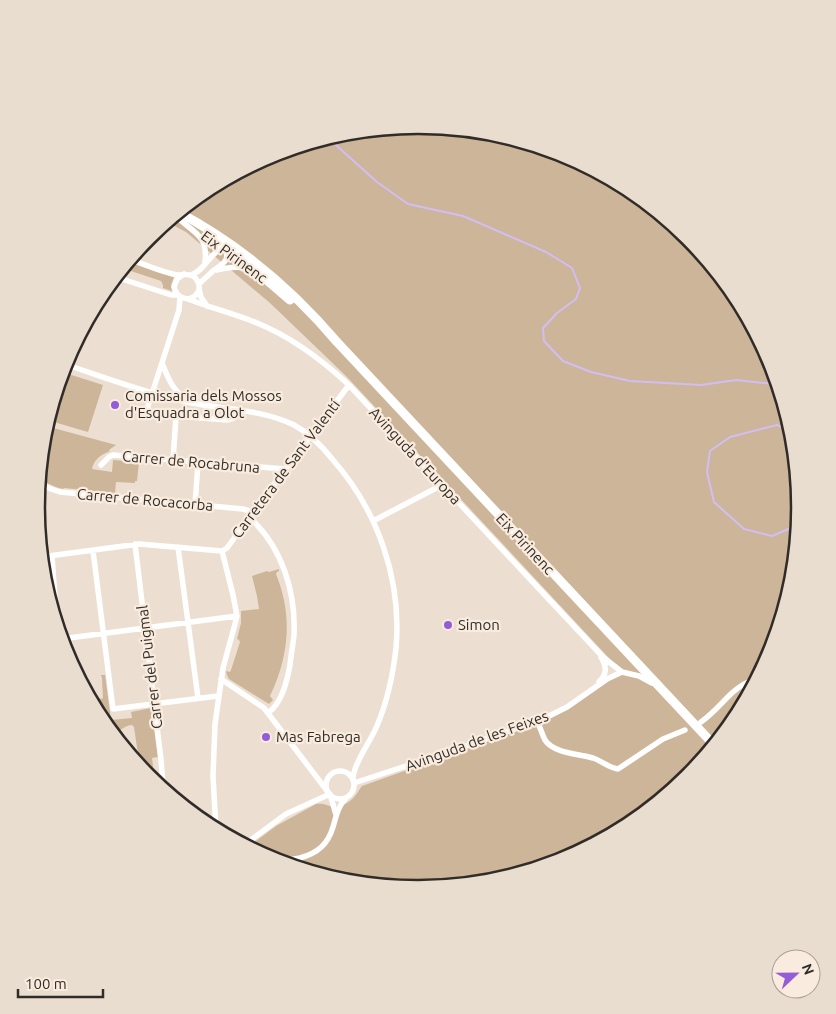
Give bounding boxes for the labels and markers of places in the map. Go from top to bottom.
place label: Comissaria dels Mossos d'Esquadra a Olot [125,387,282,421]
marker: Comissaria dels Mossos d'Esquadra a Olot [109,399,121,411]
place label: Simon [458,616,500,633]
marker: Simon [442,619,454,631]
place label: Mas Fabrega [276,728,361,745]
marker: Mas Fabrega [260,731,272,743]

